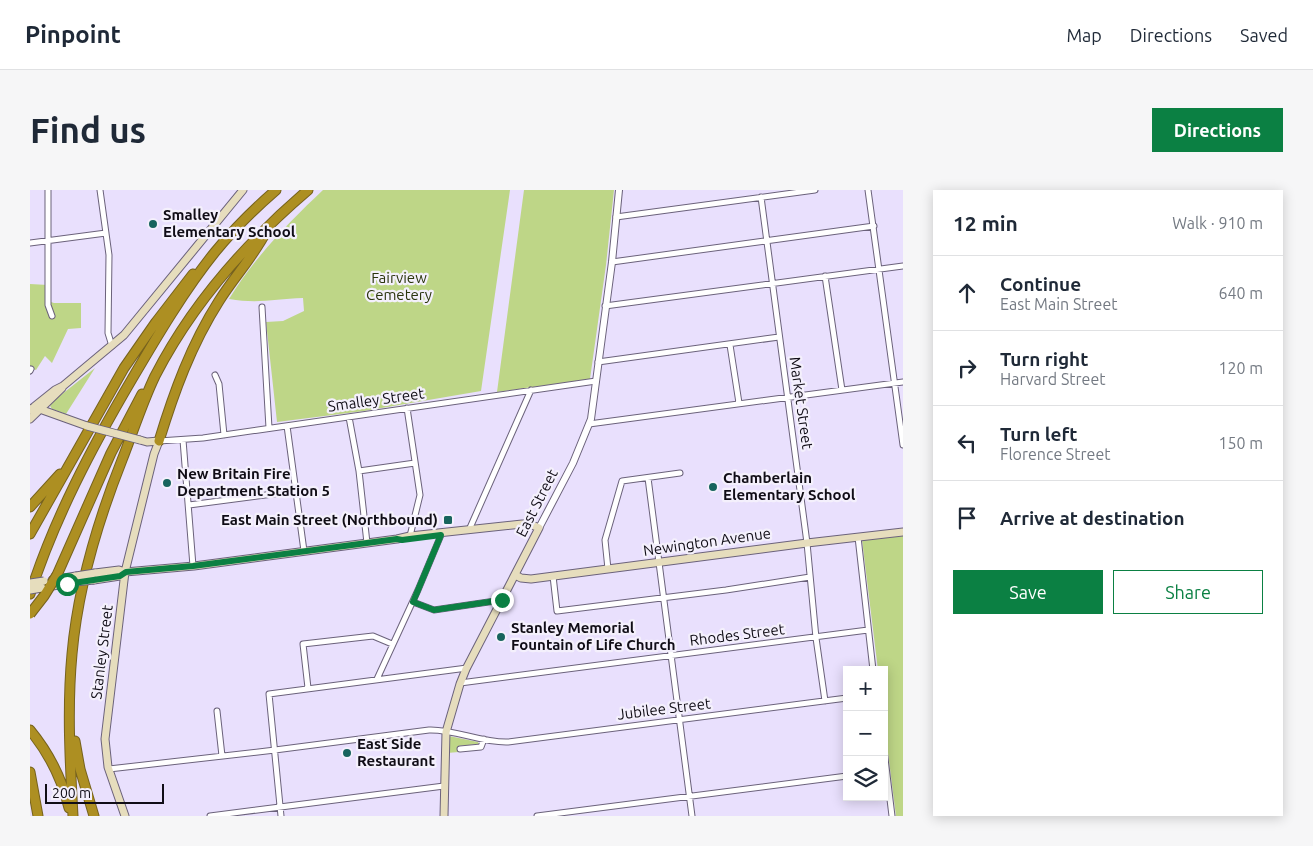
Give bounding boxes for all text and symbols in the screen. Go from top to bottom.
text: Pinpoint [25,21,121,48]
text: Map [1066,25,1102,45]
text: Directions [1130,25,1212,45]
text: Saved [1240,25,1288,45]
button: Directions [1152,108,1283,152]
text: Find us [30,110,146,150]
place label: Smalley Elementary School [163,206,296,240]
text: 12 min [953,211,1018,235]
text: Walk · 910 m [1172,214,1263,232]
marker: Smalley Elementary School [147,218,159,230]
park label: Fairview Cemetery [366,269,432,303]
text: Continue [1000,273,1081,295]
icon: ahead [953,279,981,307]
text: 640 m [1218,284,1263,302]
text: East Main Street [1000,295,1118,313]
text: Turn right [1000,348,1088,370]
icon: right [953,354,981,382]
street label: Market Street [787,356,816,450]
text: 120 m [1218,359,1263,377]
text: Harvard Street [1000,370,1106,388]
street label: Smalley Street [327,384,425,415]
text: Turn left [1000,423,1078,445]
icon: left [953,429,981,457]
text: 150 m [1218,434,1263,452]
text: Florence Street [1000,445,1111,463]
place label: New Britain Fire Department Station 5 [177,465,330,499]
street label: East Street [512,466,561,540]
place label: Chamberlain Elementary School [723,469,856,503]
marker: New Britain Fire Department Station 5 [161,477,173,489]
marker: Chamberlain Elementary School [707,481,719,493]
icon: arrive [953,504,981,532]
text: Arrive at destination [1000,507,1185,529]
place label: East Main Street (Northbound) [221,511,438,528]
marker: East Main Street (Northbound) [442,514,454,526]
street label: Newington Avenue [642,524,772,559]
button: Save [953,570,1103,614]
button: Share [1113,570,1263,614]
route start [56,573,79,596]
route end [491,589,514,612]
street label: Stanley Street [87,604,116,700]
place label: Stanley Memorial Fountain of Life Church [511,619,676,653]
street label: Rhodes Street [688,620,786,649]
marker: Stanley Memorial Fountain of Life Church [495,631,507,643]
map controls [843,666,888,801]
button: + [843,666,888,711]
street label: Jubilee Street [616,694,712,723]
button: − [843,711,888,756]
place label: East Side Restaurant [357,735,435,769]
marker: East Side Restaurant [341,747,353,759]
button: layers [843,756,888,801]
scale bar [45,781,164,804]
text: 200 m [52,785,91,801]

